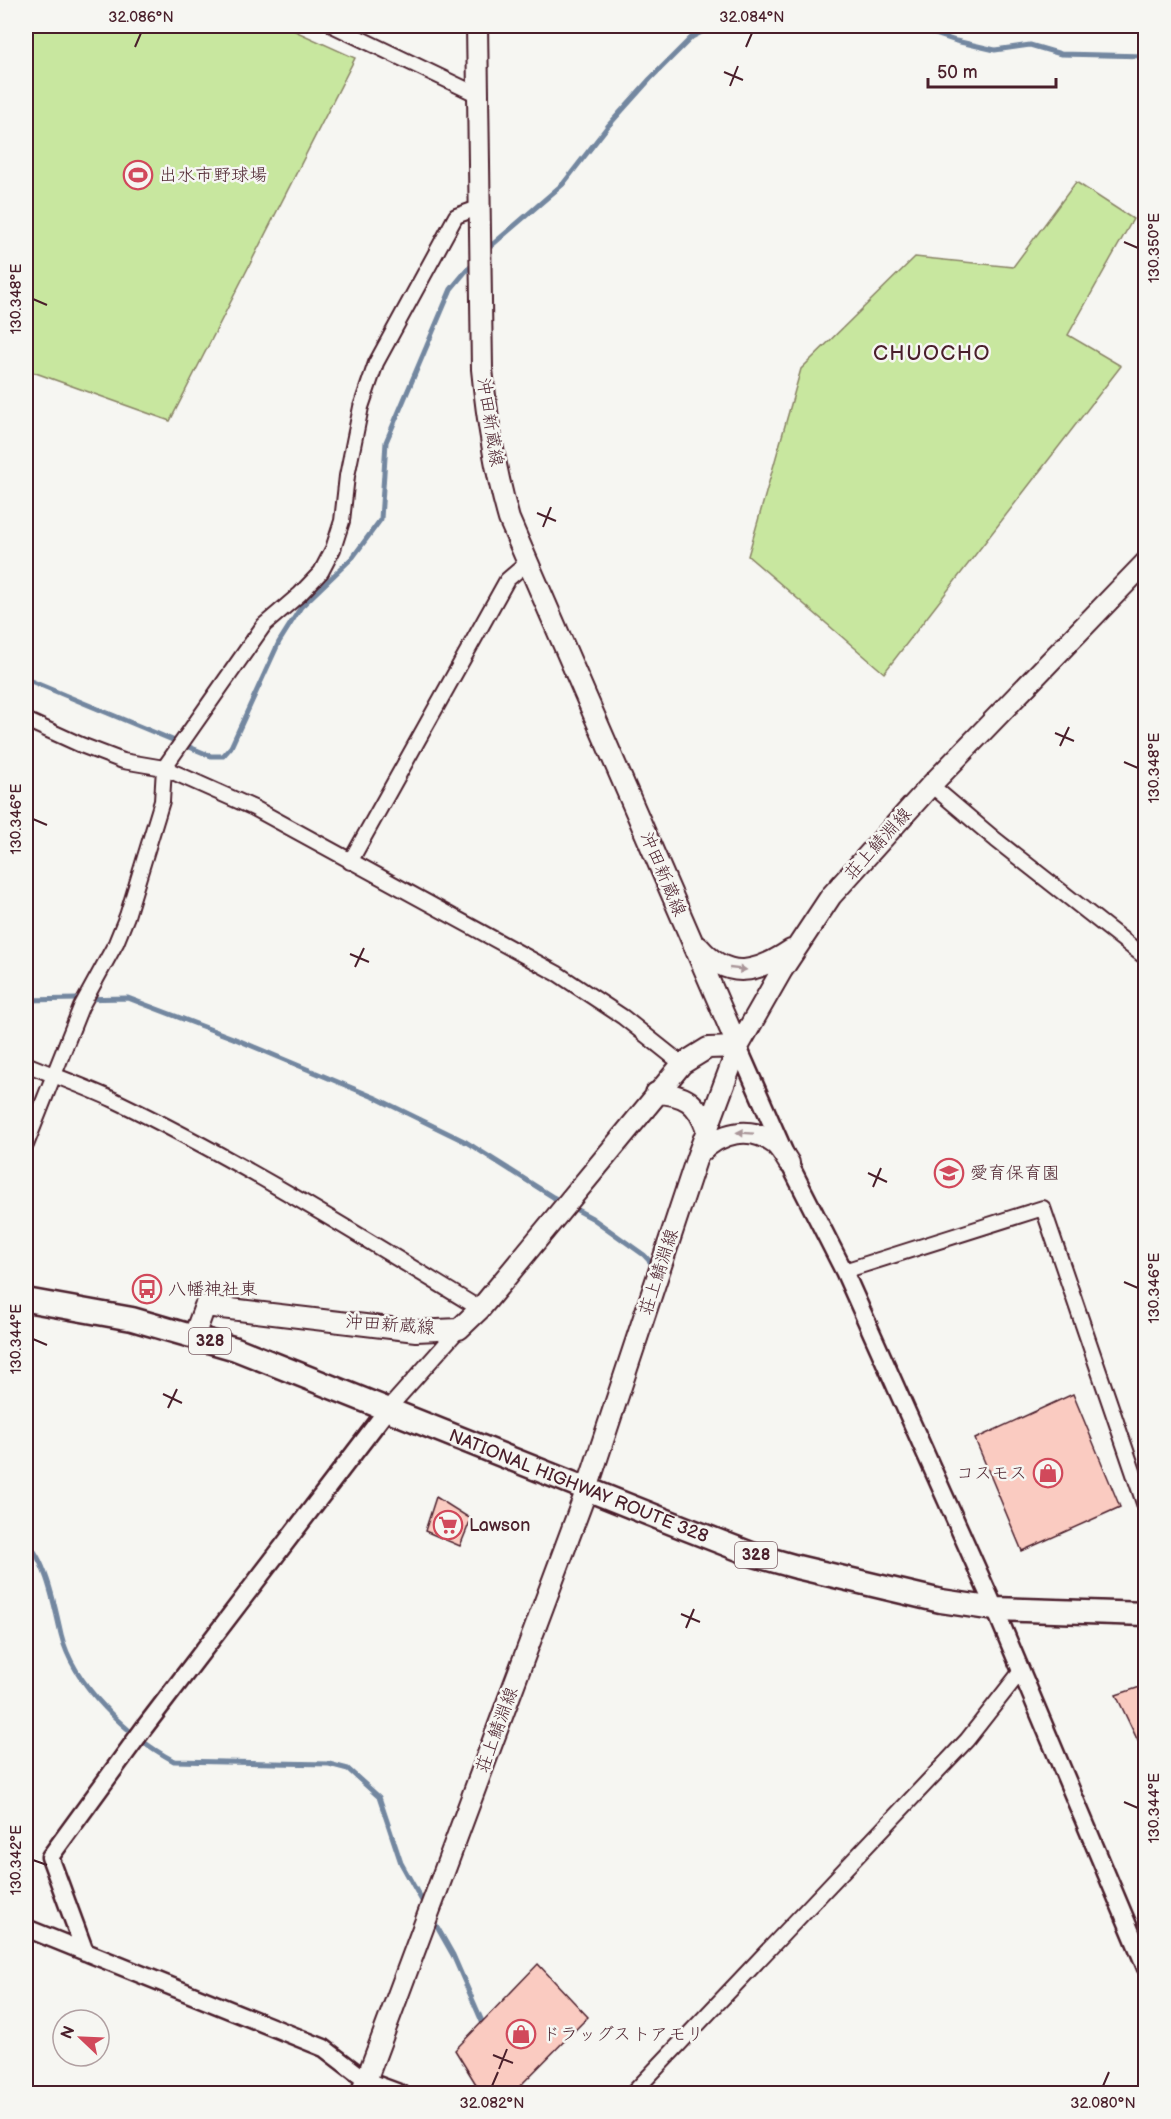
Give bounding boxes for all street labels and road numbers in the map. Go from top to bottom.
street label: 沖田新蔵線 [473,376,507,468]
street label: 荘上鯖淵線 [840,804,916,884]
street label: 沖田新蔵線 [636,828,690,920]
street label: 荘上鯖淵線 [635,1226,683,1318]
street label: 沖田新蔵線 [344,1311,436,1339]
road number: 328 [189,1328,231,1354]
street label: NATIONAL HIGHWAY ROUTE 328 [446,1425,712,1547]
road number: 328 [735,1542,777,1568]
street label: 荘上鯖淵線 [472,1684,522,1776]

